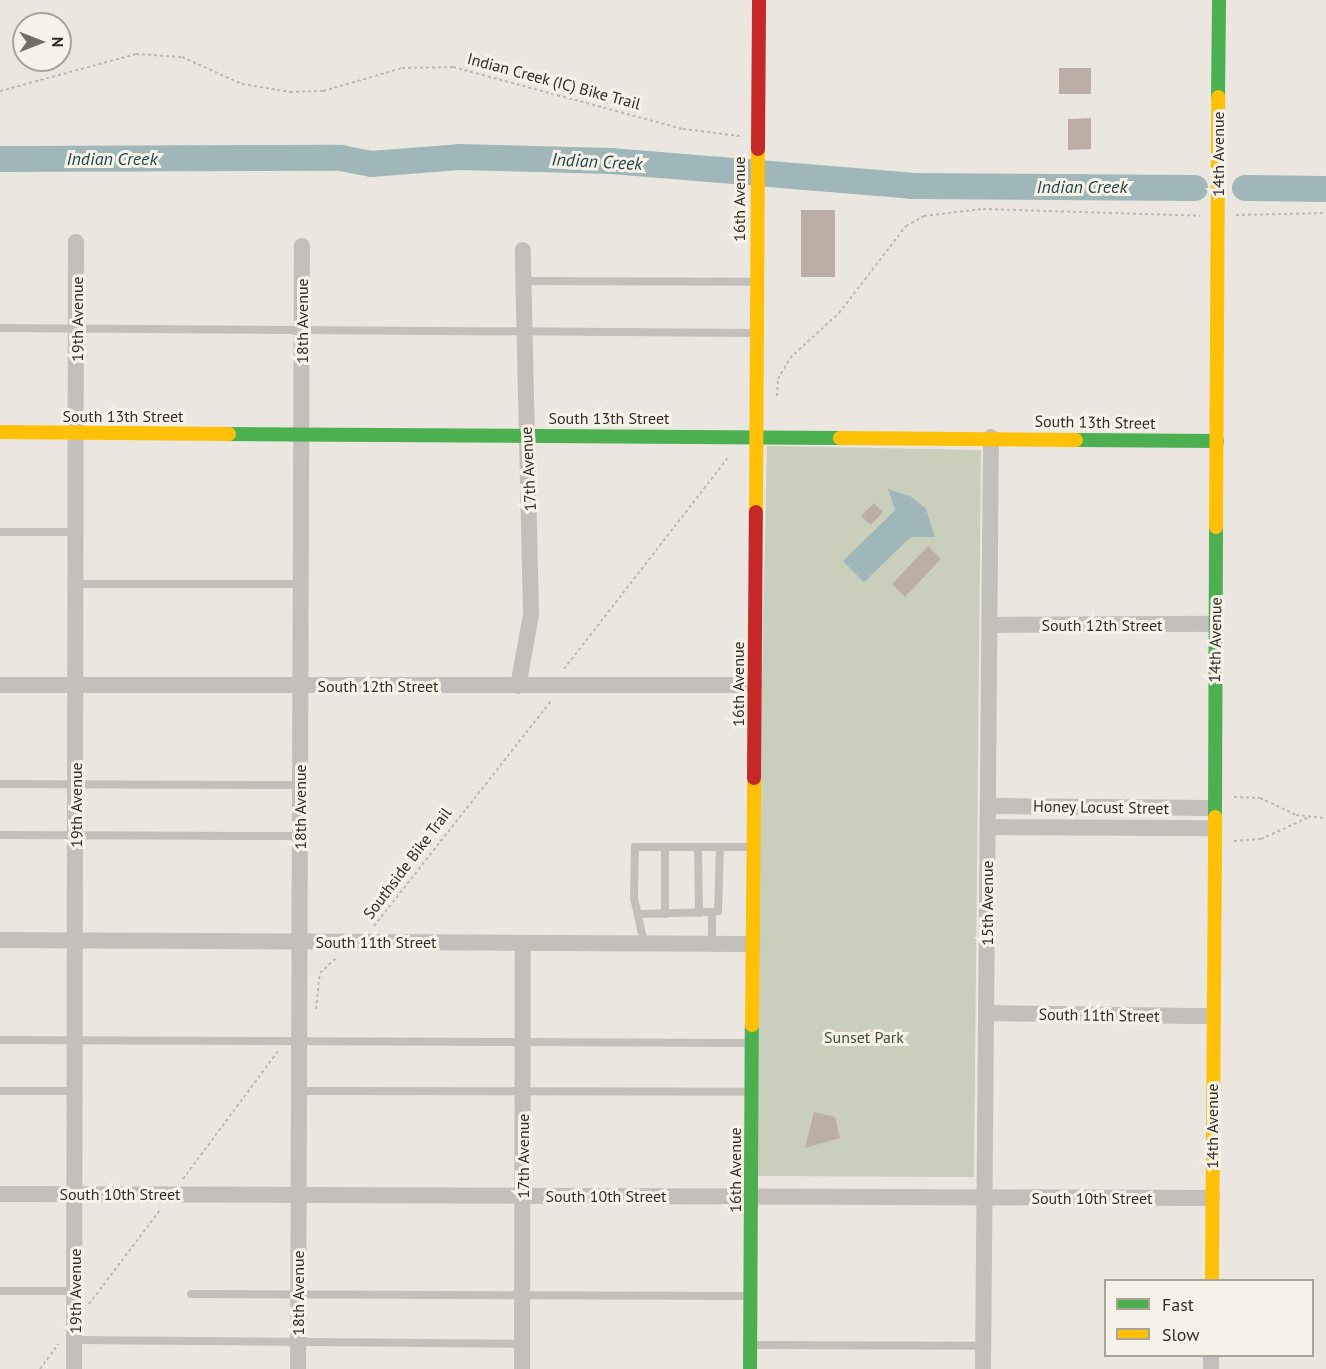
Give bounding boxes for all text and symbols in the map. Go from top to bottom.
north arrow [12,12,72,72]
text: N [48,37,68,47]
street label: Indian Creek (IC) Bike Trail [465,48,643,114]
street label: 14th Avenue [1208,111,1228,197]
water label: Indian Creek [66,148,158,170]
water label: Indian Creek [551,149,643,175]
street label: 16th Avenue [729,156,749,242]
water label: Indian Creek [1036,176,1128,198]
street label: 19th Avenue [67,276,87,362]
street label: 18th Avenue [292,278,312,364]
street label: South 13th Street [63,406,183,426]
street label: South 13th Street [549,408,669,428]
street label: South 13th Street [1034,411,1156,433]
street label: 17th Avenue [516,426,540,512]
street label: 14th Avenue [1205,597,1225,683]
street label: South 12th Street [1042,615,1162,635]
street label: 16th Avenue [728,641,748,727]
street label: South 12th Street [318,676,438,696]
street label: 19th Avenue [66,762,86,848]
street label: 18th Avenue [290,764,310,850]
street label: Honey Locust Street [1033,796,1169,818]
street label: Southside Bike Trail [359,803,455,923]
street label: 15th Avenue [977,860,997,946]
street label: South 11th Street [316,932,436,952]
street label: South 11th Street [1038,1004,1160,1026]
park label: Sunset Park [824,1027,904,1047]
street label: 14th Avenue [1202,1083,1222,1169]
street label: 17th Avenue [513,1113,533,1199]
street label: 16th Avenue [725,1127,745,1213]
street label: South 10th Street [60,1184,180,1204]
street label: South 10th Street [546,1186,666,1206]
street label: South 10th Street [1032,1188,1152,1208]
street label: 19th Avenue [65,1248,85,1334]
street label: 18th Avenue [288,1250,308,1336]
legend [1104,1279,1314,1357]
text: Fast [1162,1293,1194,1316]
text: Slow [1162,1323,1200,1346]

